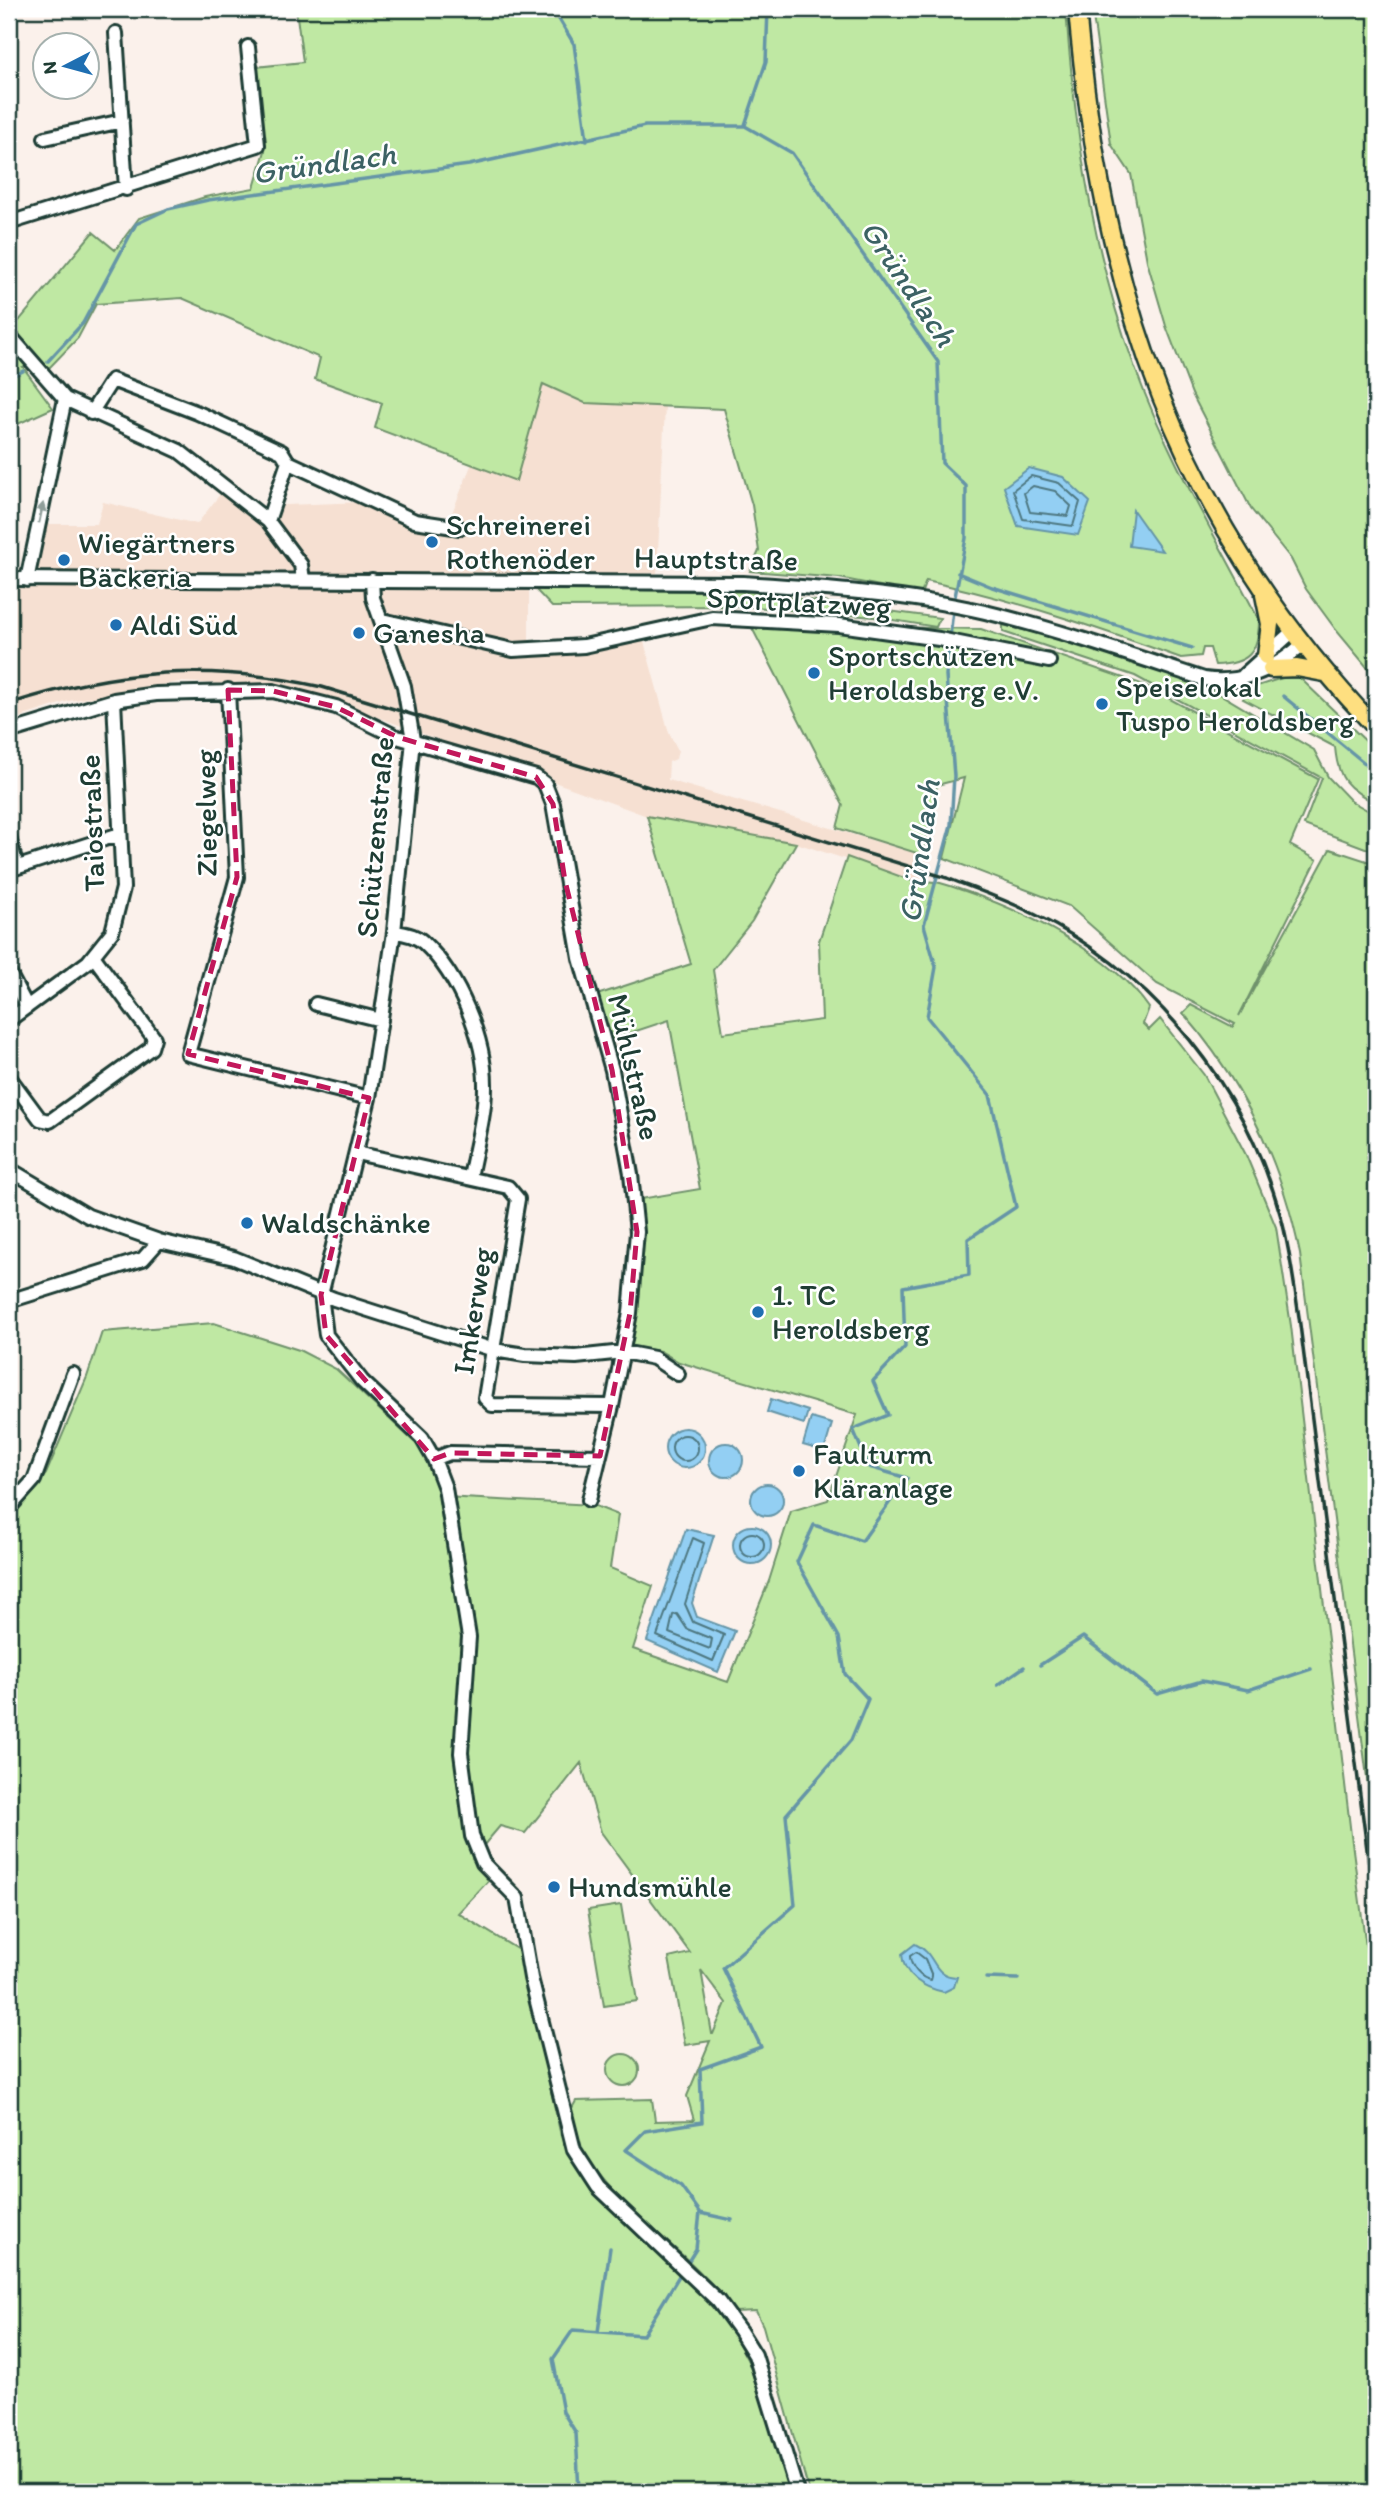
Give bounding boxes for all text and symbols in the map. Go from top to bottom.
north arrow [32,32,102,102]
text: N [37,60,62,75]
water label: Gründlach [250,134,398,192]
water label: Gründlach [853,213,965,353]
one-way arrow [35,502,46,524]
place label: Schreinerei Rothenöder [446,506,595,577]
place label: Wiegärtners Bäckeria [78,524,235,595]
marker: Schreinerei Rothenöder [424,534,440,550]
street label: Hauptstraße [634,539,798,578]
marker: Wiegärtners Bäckeria [56,552,72,568]
street label: Sportplatzweg [706,578,893,625]
place label: Aldi Süd [130,606,238,643]
place label: Ganesha [373,614,486,651]
marker: Aldi Süd [108,617,124,633]
marker: Ganesha [351,625,367,641]
place label: Sportschützen Heroldsberg e.V. [828,637,1039,708]
marker: Sportschützen Heroldsberg e.V. [806,665,822,681]
place label: Speiselokal Tuspo Heroldsberg [1116,668,1355,739]
marker: Speiselokal Tuspo Heroldsberg [1094,696,1110,712]
street label: Schützenstraße [347,735,402,939]
street label: Ziegelweg [186,748,225,877]
street label: Taiostraße [71,754,112,892]
water label: Gründlach [890,777,948,925]
street label: Mühlstraße [600,990,669,1144]
place label: Waldschänke [261,1204,431,1241]
marker: Waldschänke [239,1215,255,1231]
street label: Imkerweg [444,1244,501,1377]
place label: 1. TC Heroldsberg [772,1276,930,1347]
marker: 1. TC Heroldsberg [750,1304,766,1320]
place label: Faulturm Kläranlage [813,1435,953,1506]
marker: Faulturm Kläranlage [791,1463,807,1479]
place label: Hundsmühle [568,1868,732,1905]
marker: Hundsmühle [546,1879,562,1895]

